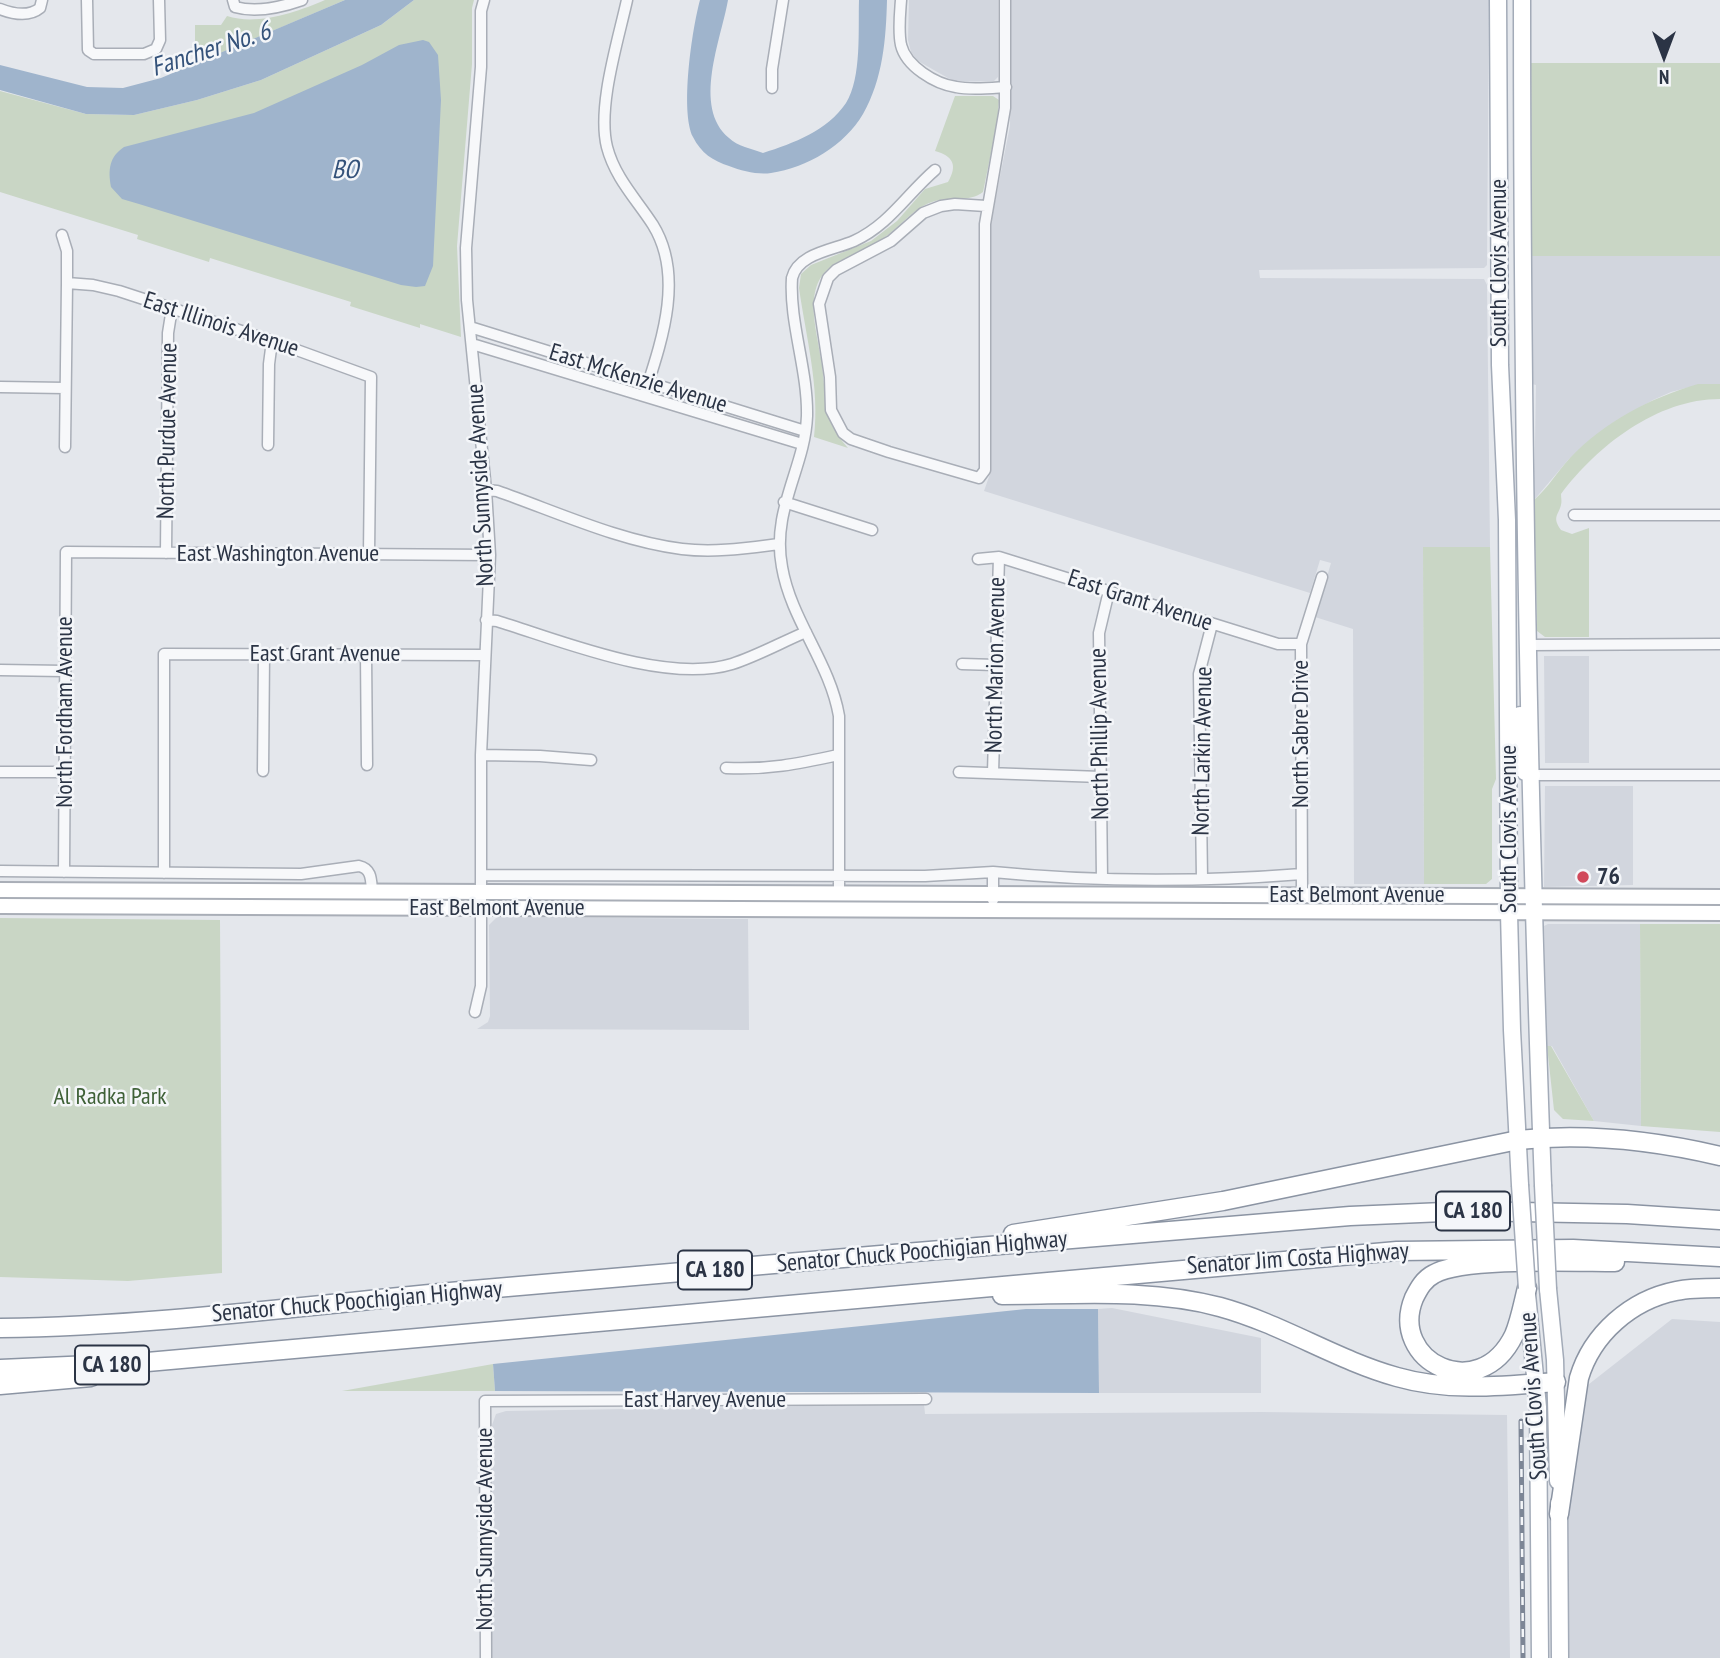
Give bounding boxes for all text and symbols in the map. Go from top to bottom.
water label: Fancher No. 6 [147,16,275,84]
north arrow [1629,21,1699,91]
text: N [1659,65,1669,89]
water label: BO [332,155,358,187]
street label: South Clovis Avenue [1485,179,1513,347]
street label: East Illinois Avenue [140,286,302,364]
street label: East McKenzie Avenue [546,338,730,420]
street label: North Purdue Avenue [152,343,184,519]
street label: North Sunnyside Avenue [461,383,501,587]
street label: East Washington Avenue [177,540,379,568]
street label: East Grant Avenue [1064,564,1216,638]
street label: North Marion Avenue [980,577,1012,753]
street label: North Fordham Avenue [51,616,79,808]
street label: East Grant Avenue [250,640,400,668]
street label: North Phillip Avenue [1084,648,1116,820]
street label: North Sabre Drive [1287,660,1315,808]
street label: North Larkin Avenue [1187,666,1219,836]
street label: South Clovis Avenue [1495,745,1523,913]
place label: 76 [1597,863,1620,891]
marker: 76 [1575,869,1591,885]
street label: East Belmont Avenue [1269,881,1445,909]
street label: East Belmont Avenue [409,894,585,922]
park label: Al Radka Park [53,1083,167,1111]
road number: CA 180 [1436,1192,1510,1230]
street label: Senator Chuck Poochigian Highway [776,1225,1068,1279]
street label: Senator Jim Costa Highway [1186,1237,1410,1281]
road number: CA 180 [678,1250,752,1289]
street label: Senator Chuck Poochigian Highway [211,1275,503,1329]
street label: South Clovis Avenue [1514,1311,1554,1481]
road number: CA 180 [75,1346,149,1384]
street label: East Harvey Avenue [624,1386,786,1414]
street label: North Sunnyside Avenue [471,1428,499,1630]

